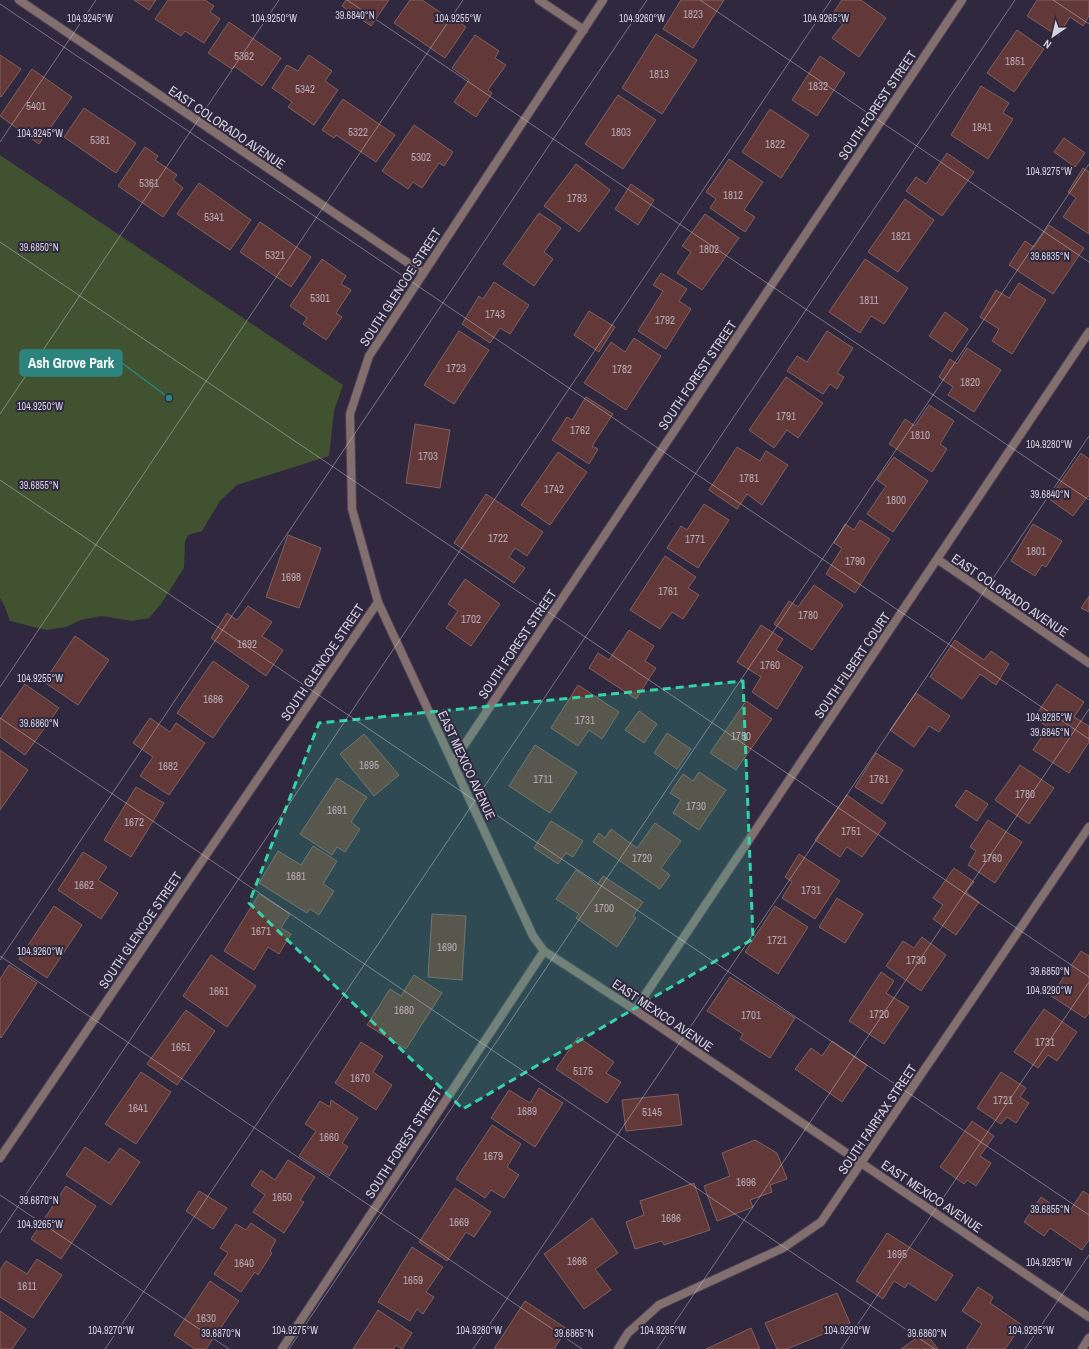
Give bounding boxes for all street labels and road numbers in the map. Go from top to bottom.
street label: SOUTH FOREST STREET [834,47,921,163]
street label: EAST COLORADO AVENUE [165,82,288,173]
street label: SOUTH GLENCOE STREET [356,225,445,350]
street label: SOUTH FOREST STREET [654,317,741,433]
street label: EAST COLORADO AVENUE [948,550,1071,641]
street label: SOUTH FOREST STREET [474,586,561,702]
street label: SOUTH GLENCOE STREET [277,600,368,724]
street label: SOUTH FILBERT COURT [811,609,895,722]
street label: EAST MEXICO AVENUE [434,708,499,822]
street label: SOUTH GLENCOE STREET [95,868,186,992]
street label: EAST MEXICO AVENUE [609,975,716,1055]
street label: SOUTH FAIRFAX STREET [834,1061,921,1178]
street label: SOUTH FOREST STREET [361,1084,446,1202]
street label: EAST MEXICO AVENUE [878,1156,985,1236]

